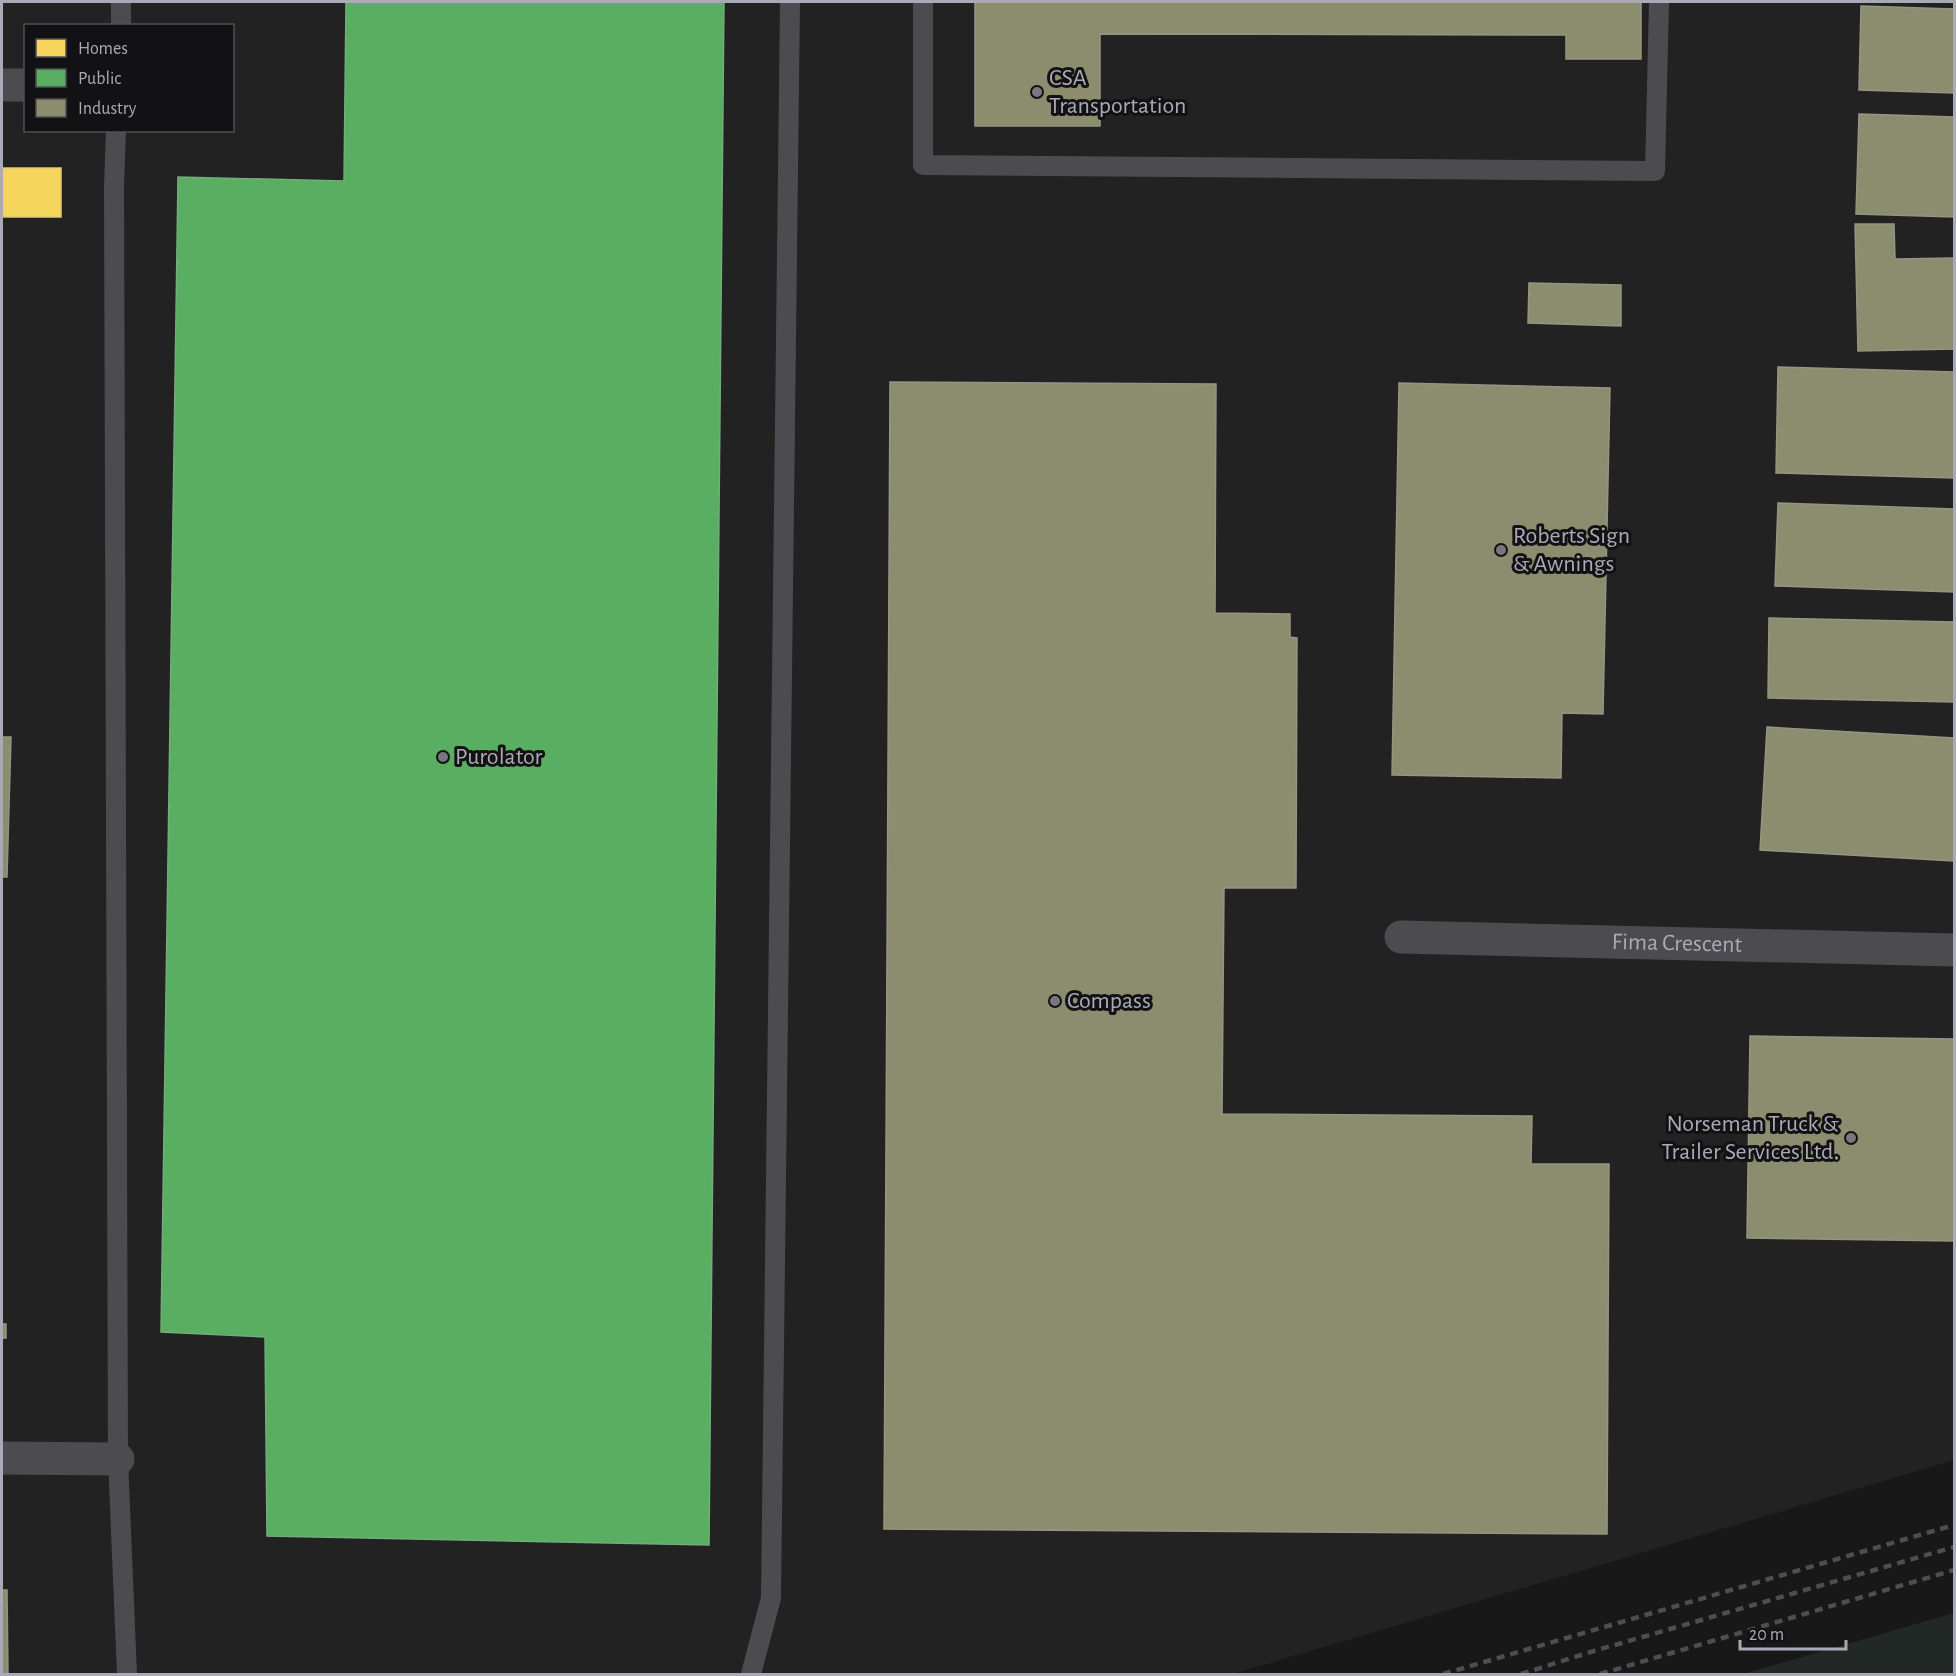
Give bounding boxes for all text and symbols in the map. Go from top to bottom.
legend [24,24,234,132]
text: Homes [78,40,128,58]
place label: CSA Transportation [1049,66,1187,118]
text: Public [78,70,121,88]
marker: CSA Transportation [1030,85,1044,99]
text: Industry [78,100,137,118]
place label: Roberts Sign & Awnings [1513,524,1630,576]
marker: Roberts Sign & Awnings [1494,543,1508,557]
place label: Purolator [455,745,543,769]
marker: Purolator [436,750,450,764]
street label: Fima Crescent [1611,930,1743,957]
place label: Compass [1067,989,1151,1013]
marker: Compass [1048,994,1062,1008]
place label: Norseman Truck & Trailer Services Ltd. [1661,1112,1839,1164]
marker: Norseman Truck & Trailer Services Ltd. [1844,1131,1858,1145]
scale bar [1740,1613,1846,1651]
text: 20 m [1749,1626,1784,1644]

